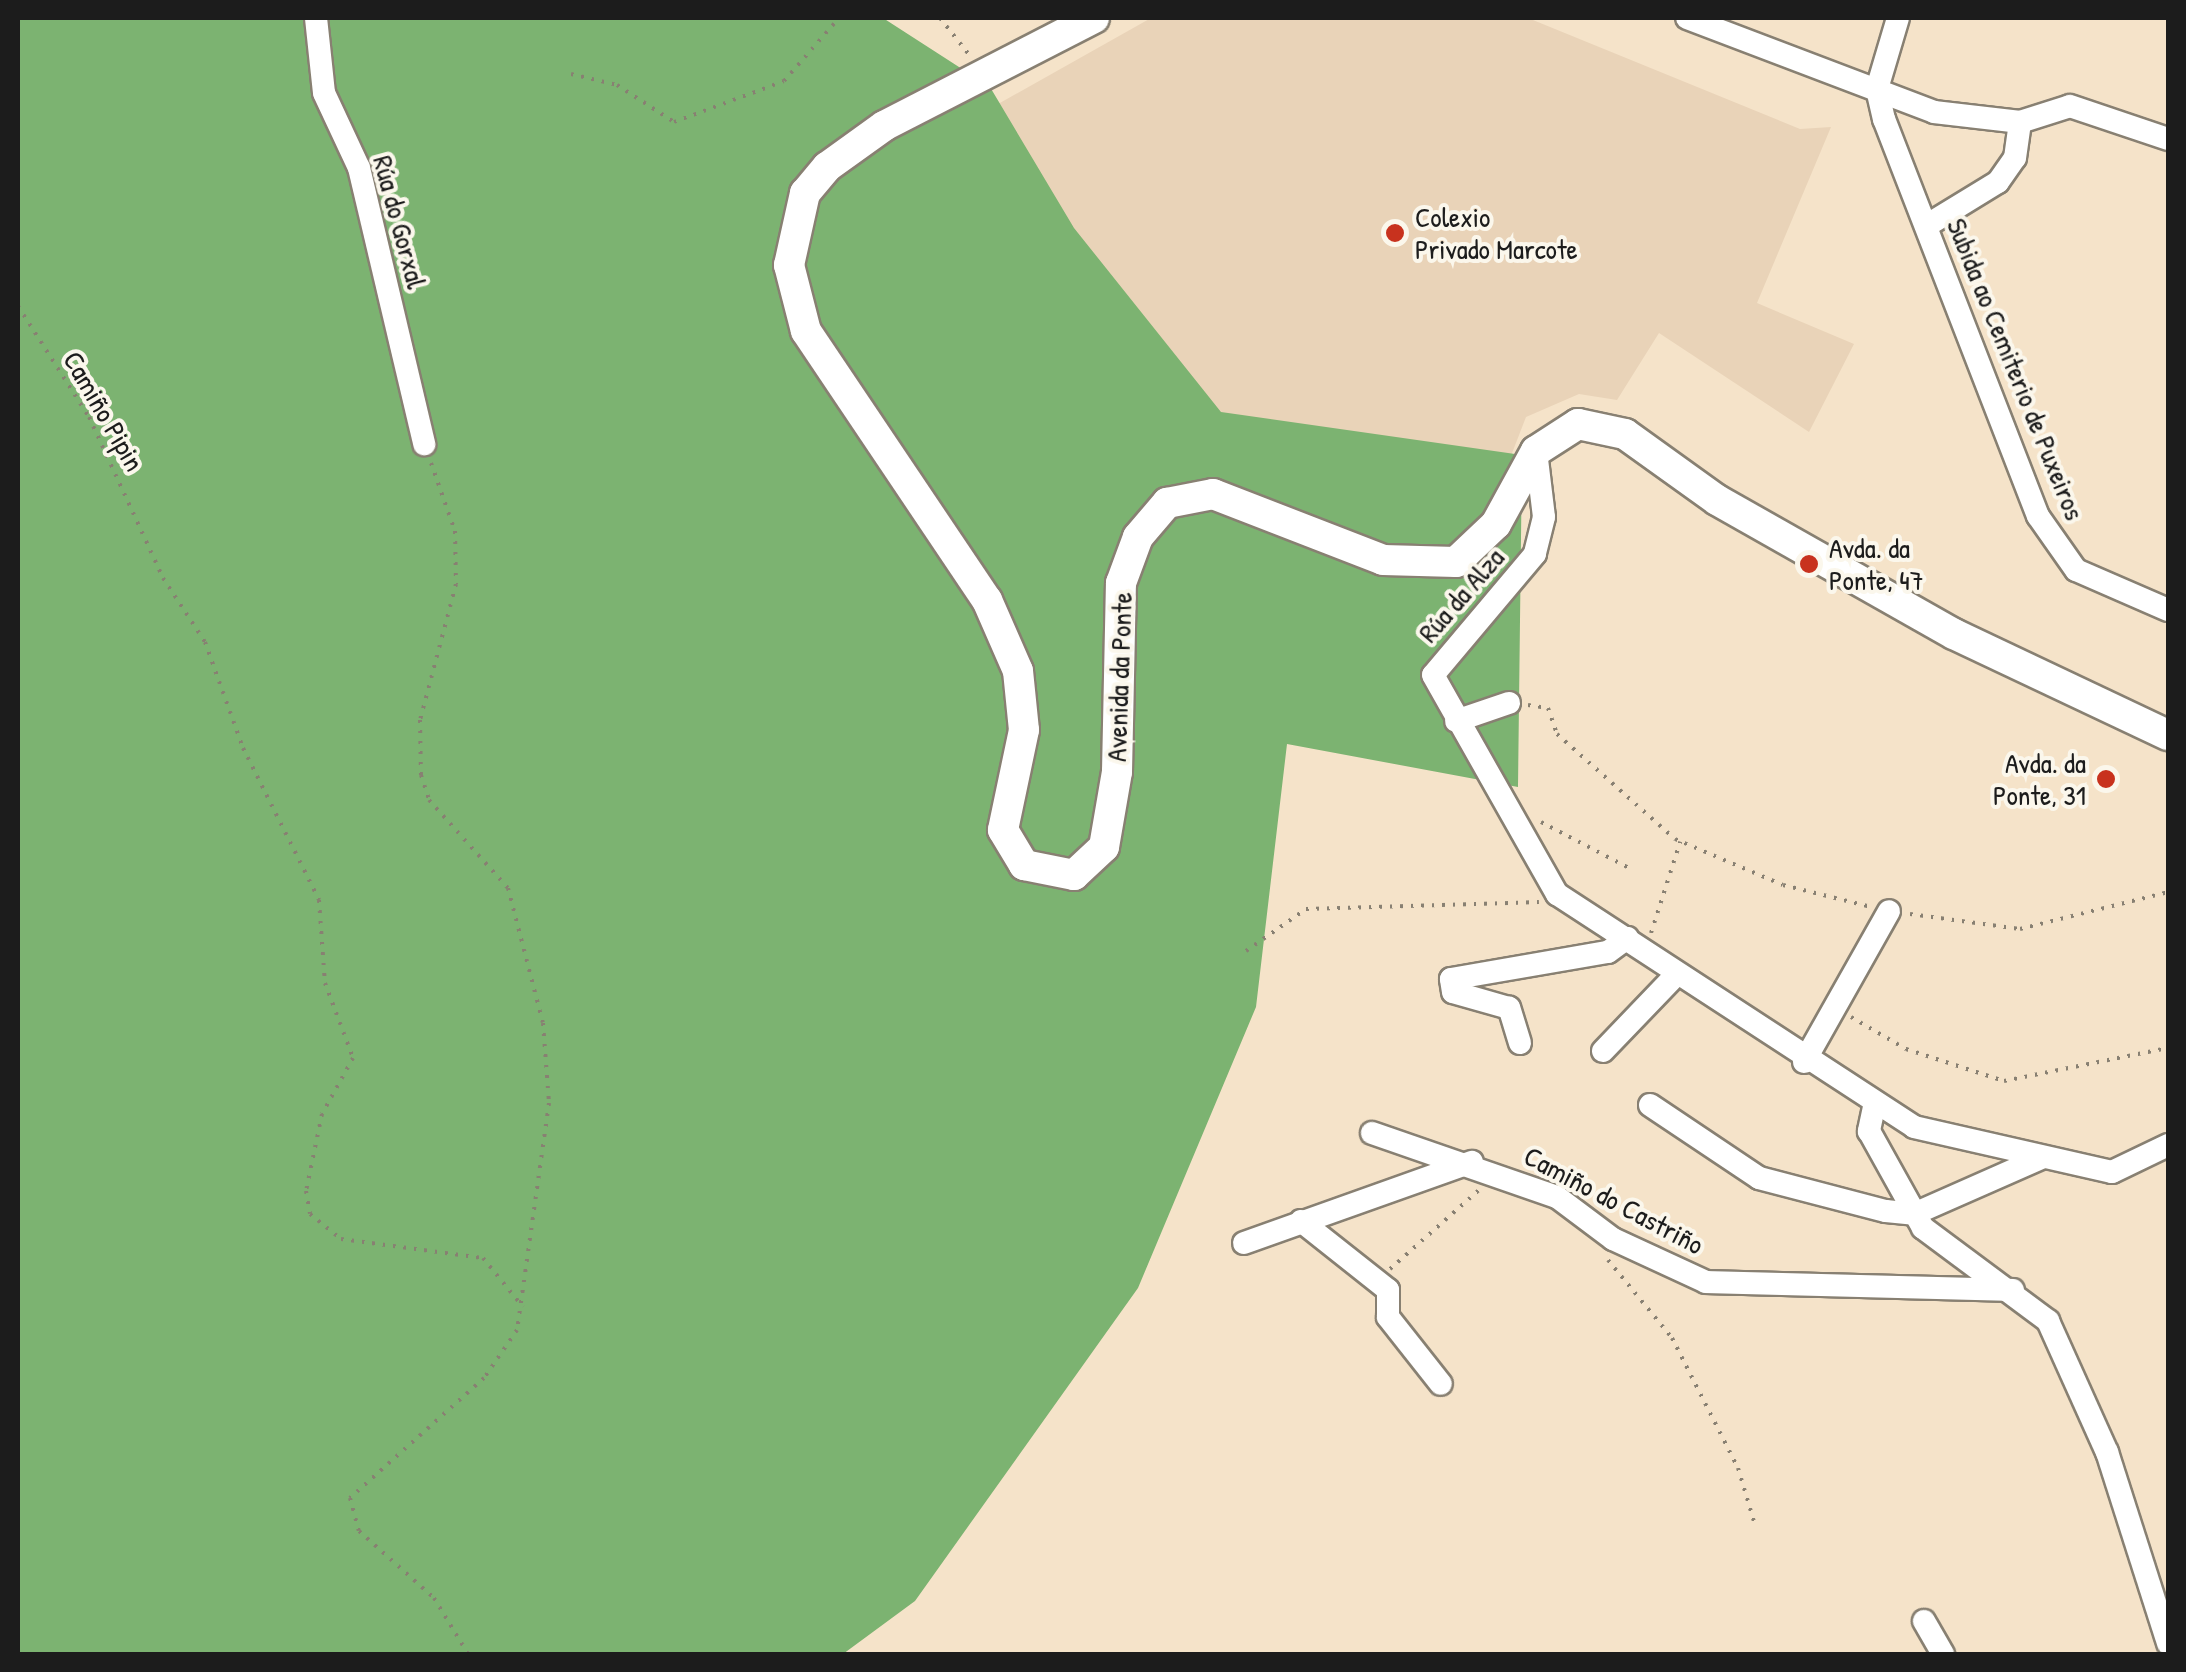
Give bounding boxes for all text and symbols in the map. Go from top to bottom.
street label: Rúa do Gorxal [366,152,434,292]
place label: Colexio Privado Marcote [1415,200,1578,266]
street label: Subida ao Cemiterio de Puxeiros [1940,213,2092,525]
marker: Colexio Privado Marcote [1384,222,1406,244]
street label: Camiño Pipin [56,345,152,477]
place label: Avda. da Ponte, 47 [1829,531,1924,597]
street label: Rúa da Alza [1411,541,1511,649]
marker: Avda. da Ponte, 47 [1798,553,1820,575]
street label: Avenida da Ponte [1099,592,1139,762]
place label: Avda. da Ponte, 31 [1993,746,2086,812]
marker: Avda. da Ponte, 31 [2095,768,2117,790]
street label: Camiño do Castriño [1519,1139,1709,1261]

